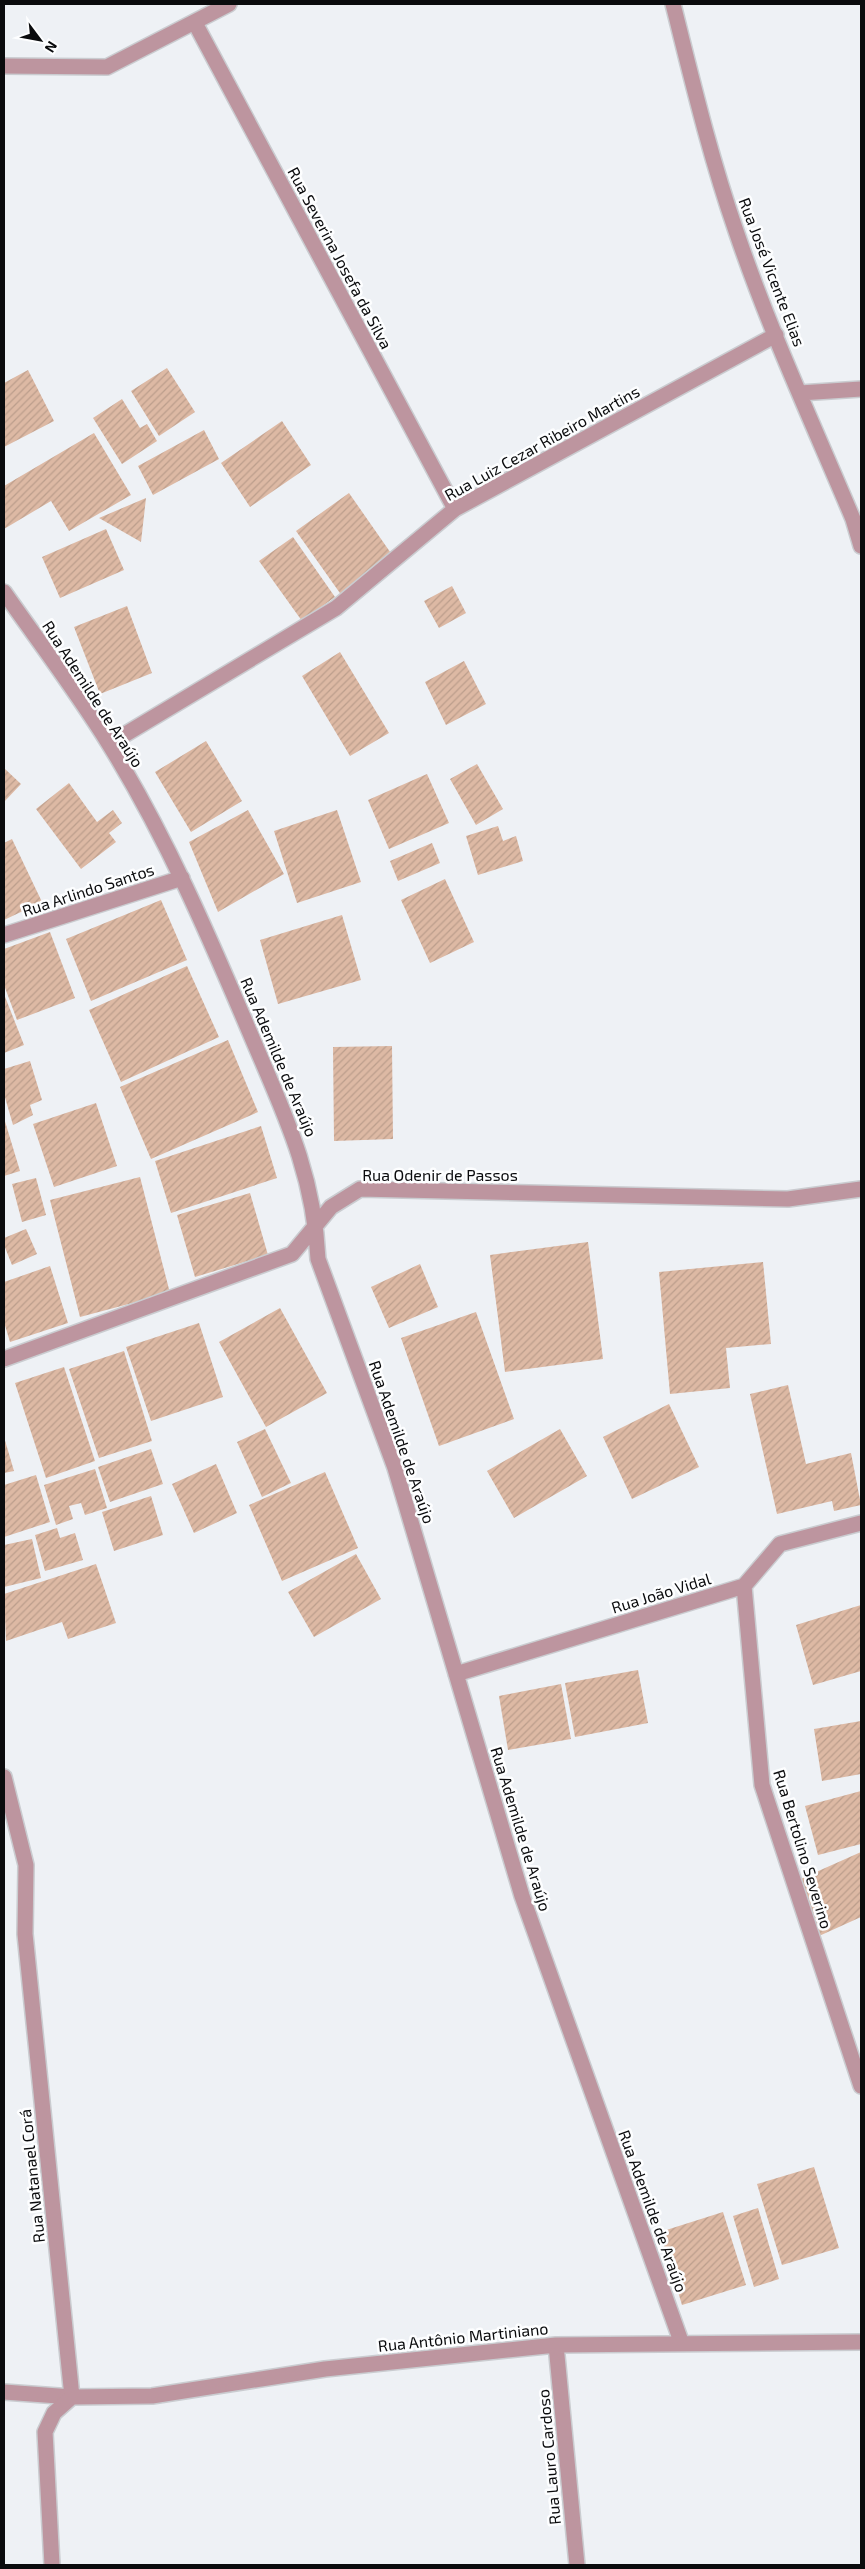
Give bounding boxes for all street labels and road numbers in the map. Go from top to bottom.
street label: Rua Severina Josefa da Silva [284,164,397,352]
street label: Rua José Vicente Elias [735,195,810,349]
street label: Rua Luiz Cezar Ribeiro Martins [441,381,642,504]
street label: Rua Ademilde de Araújo [38,617,148,771]
street label: Rua Arlindo Santos [19,859,156,920]
street label: Rua Ademilde de Araújo [236,974,322,1140]
street label: Rua Odenir de Passos [362,1165,518,1184]
street label: Rua Ademilde de Araújo [365,1358,439,1526]
street label: Rua João Vidal [609,1568,713,1617]
street label: Rua Ademilde de Araújo [486,1744,556,1914]
street label: Rua Bertolino Severino [770,1767,837,1931]
street label: Rua Natanael Corá [15,2108,48,2244]
street label: Rua Ademilde de Araújo [614,2127,692,2295]
street label: Rua Antônio Martiniano [377,2318,549,2355]
street label: Rua Lauro Cardoso [533,2388,564,2526]

